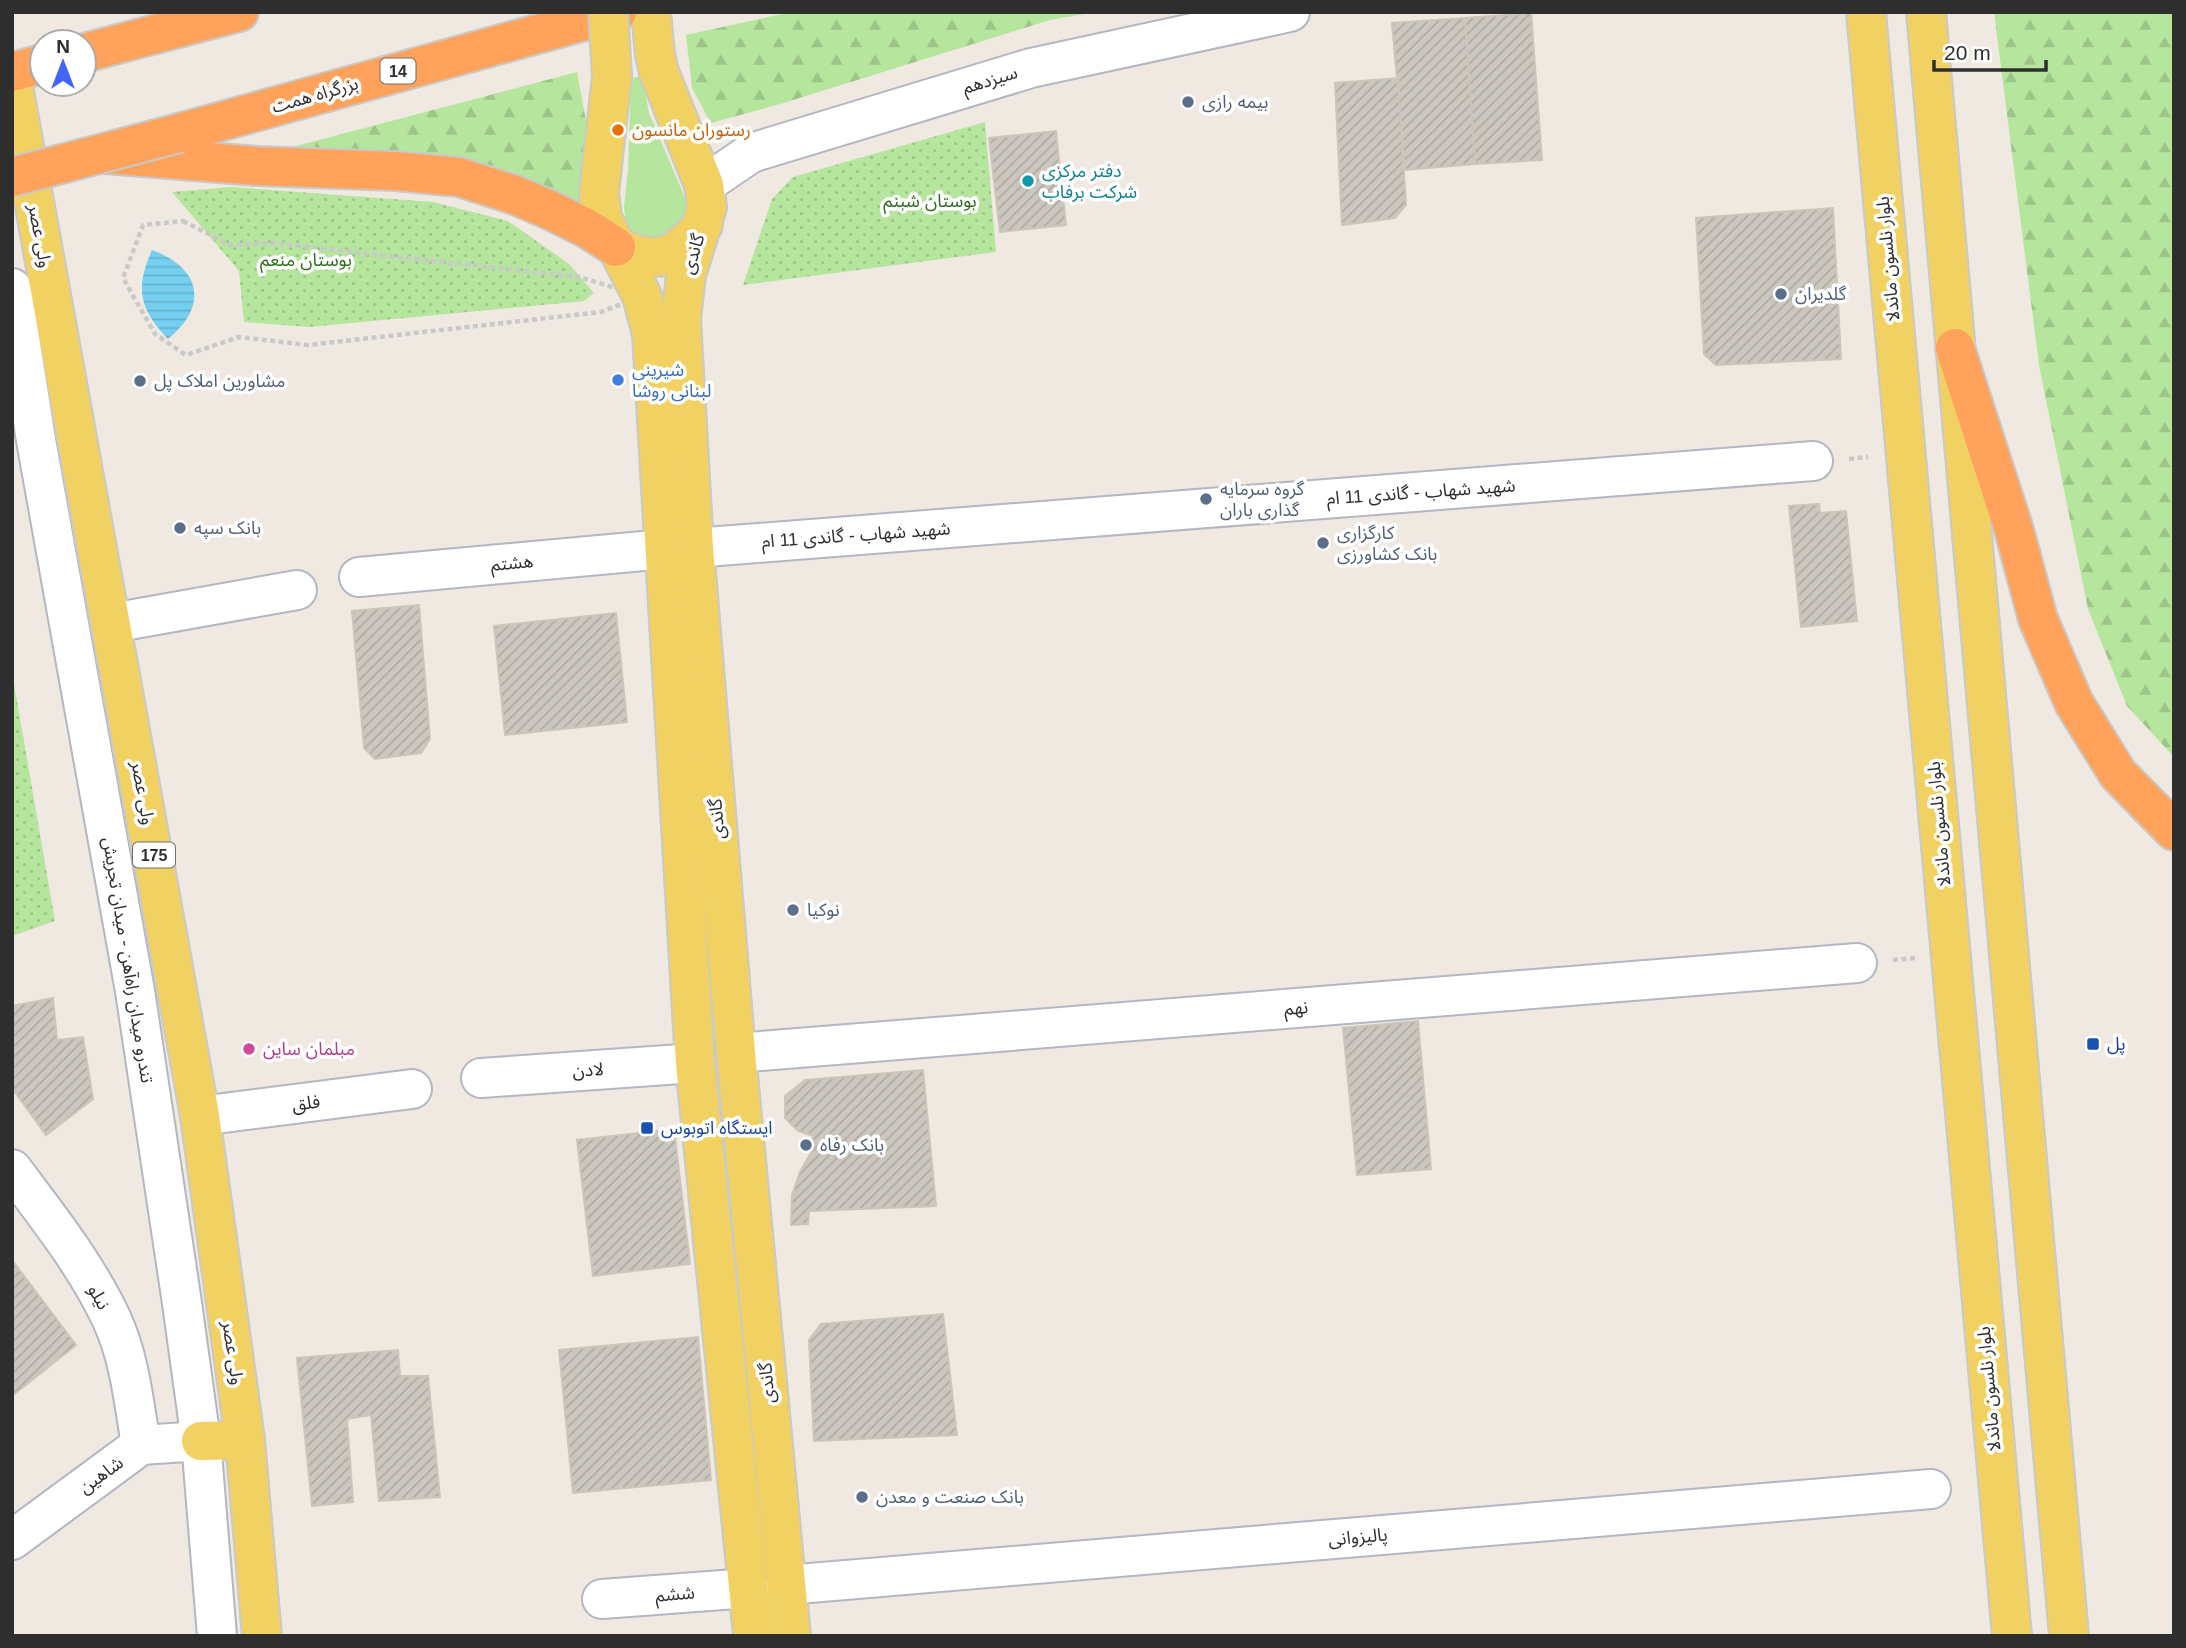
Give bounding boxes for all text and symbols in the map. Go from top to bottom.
north arrow [28,28,98,98]
scale bar [1934,28,2046,72]
text: N [56,36,70,57]
text: 20 m [1944,41,1991,64]
road number: 14 [380,58,416,83]
street label: سیزدهم [960,62,1021,101]
street label: بزرگراه همت [269,73,361,118]
place label: بیمه رازی [1202,92,1268,113]
marker: بیمه رازی [1180,94,1196,110]
place label: رستوران مانسون [632,120,751,141]
marker: رستوران مانسون [610,122,626,138]
place label: دفتر مرکزی شرکت برفاب [1042,161,1137,203]
marker: دفتر مرکزی شرکت برفاب [1020,173,1036,189]
park label: بوستان شبنم [883,191,977,214]
street label: بلوار نلسون ماندلا [1873,195,1904,322]
street label: ولی عصر [23,202,55,270]
street label: گاندی [677,231,710,277]
park label: بوستان منعم [260,250,352,273]
place label: گلدیران [1795,284,1847,305]
marker: گلدیران [1773,286,1789,302]
place label: شیرینی لبنانی روشا [632,360,711,402]
place label: مشاورین املاک پل [154,371,285,392]
marker: شیرینی لبنانی روشا [610,372,626,388]
marker: مشاورین املاک پل [132,373,148,389]
street label: شهید شهاب - گاندی 11 ام [1326,475,1516,513]
place label: گروه سرمایه گذاری باران [1220,479,1305,521]
marker: گروه سرمایه گذاری باران [1198,491,1214,507]
place label: بانک سپه [194,518,261,539]
street label: شهید شهاب - گاندی 11 ام [761,518,951,556]
marker: بانک سپه [172,520,188,536]
place label: کارگزاری بانک کشاورزی [1337,523,1437,565]
marker: کارگزاری بانک کشاورزی [1315,535,1331,551]
street label: هشتم [490,551,534,578]
street label: ولی عصر [126,759,158,827]
street label: بلوار نلسون ماندلا [1924,760,1955,887]
street label: گاندی [705,797,730,840]
street label: تندرو میدان راه‌آهن - میدان تجریش [98,836,157,1084]
road number: 175 [133,842,175,868]
place label: نوکیا [807,900,840,921]
marker: نوکیا [785,902,801,918]
street label: نهم [1283,997,1309,1022]
place label: پل [2107,1034,2126,1055]
marker: پل [2085,1036,2101,1052]
place label: مبلمان ساین [263,1039,355,1060]
marker: مبلمان ساین [241,1041,257,1057]
street label: لادن [572,1059,604,1082]
street label: فلق [291,1091,321,1116]
place label: ایستگاه اتوبوس [661,1118,773,1139]
marker: ایستگاه اتوبوس [639,1120,655,1136]
place label: بانک رفاه [820,1135,884,1156]
marker: بانک رفاه [798,1137,814,1153]
street label: نیلو [83,1281,114,1313]
street label: ولی عصر [217,1319,247,1386]
street label: بلوار نلسون ماندلا [1974,1325,2005,1452]
street label: گاندی [755,1361,780,1404]
street label: شاهین [75,1452,128,1498]
place label: بانک صنعت و معدن [876,1487,1024,1508]
marker: بانک صنعت و معدن [854,1489,870,1505]
street label: پالیزوانی [1327,1524,1389,1551]
street label: ششم [654,1582,696,1609]

